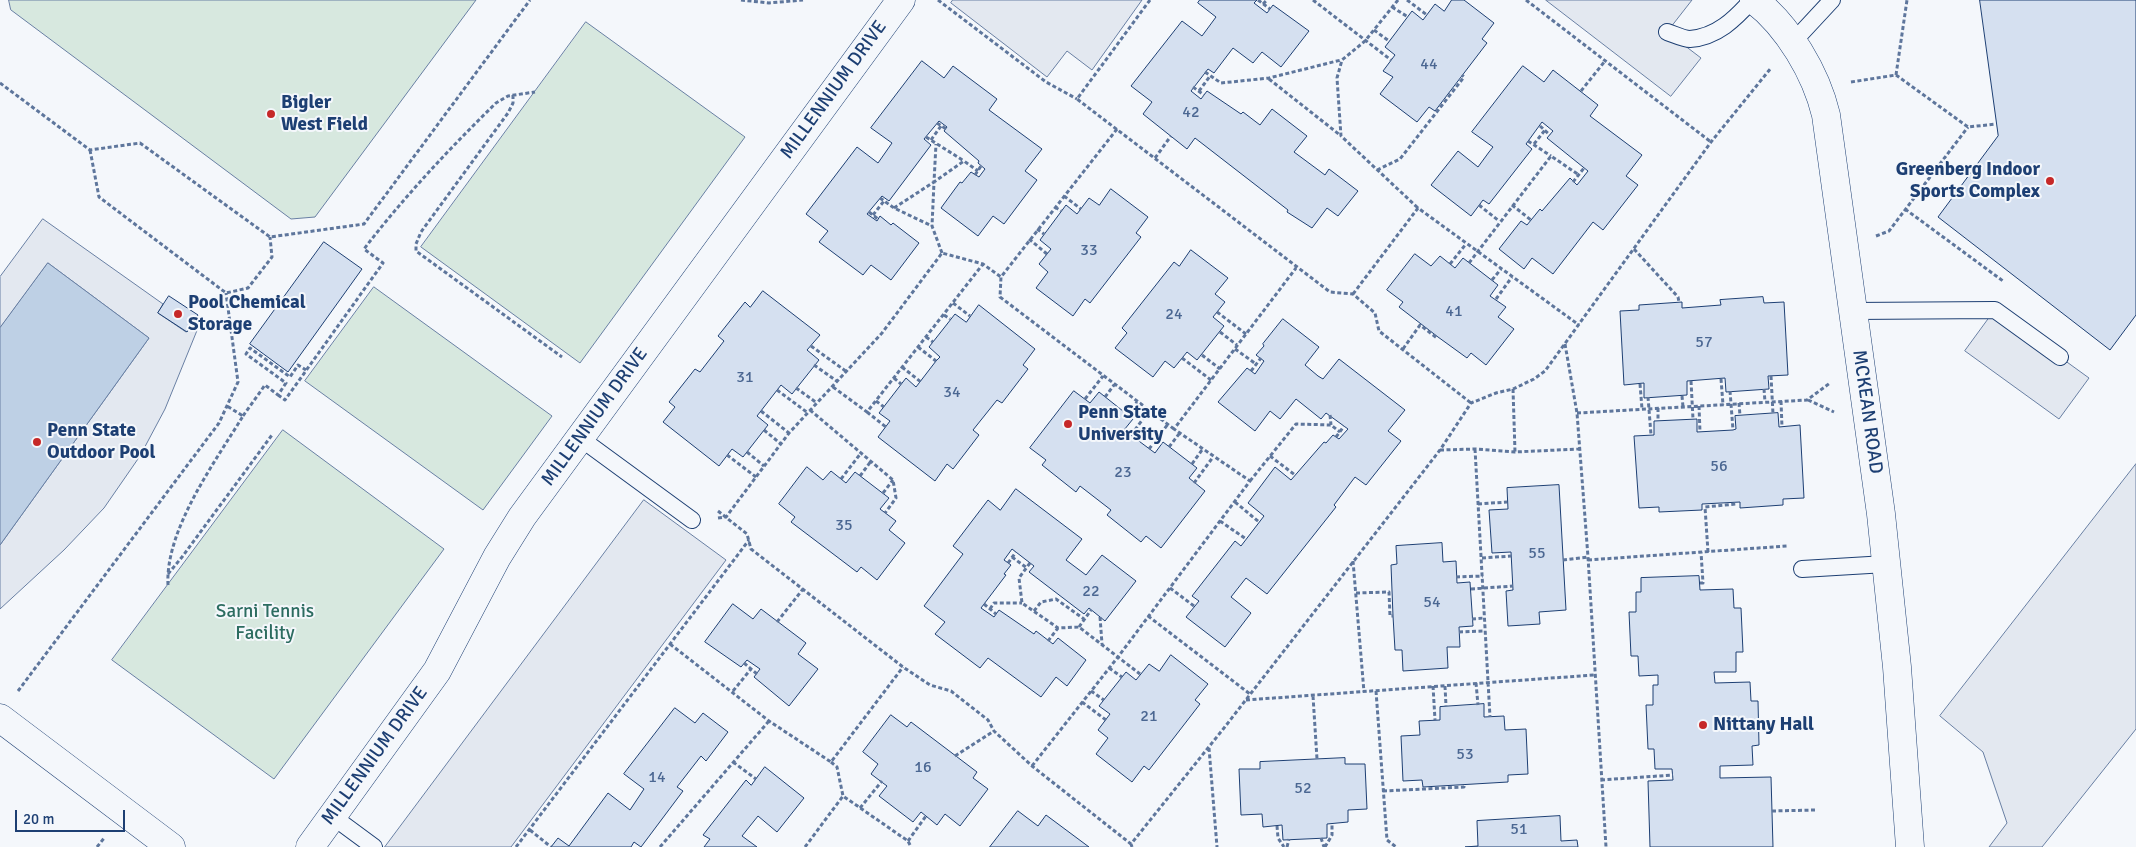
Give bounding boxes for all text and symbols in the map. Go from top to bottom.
street label: MILLENNIUM DRIVE [776,16,892,164]
house number: 44 [1420,55,1438,75]
place label: Bigler West Field [281,92,368,136]
house number: 42 [1182,103,1200,123]
marker: Bigler West Field [265,108,277,120]
place label: Greenberg Indoor Sports Complex [1896,159,2040,203]
marker: Greenberg Indoor Sports Complex [2044,175,2056,187]
house number: 33 [1080,241,1098,261]
place label: Pool Chemical Storage [188,292,306,336]
house number: 41 [1445,302,1463,322]
house number: 24 [1165,305,1183,325]
marker: Pool Chemical Storage [172,308,184,320]
house number: 57 [1695,333,1713,353]
street label: MILLENNIUM DRIVE [537,343,653,491]
street label: MCKEAN ROAD [1847,349,1887,475]
house number: 31 [736,368,754,388]
house number: 34 [943,383,961,403]
place label: Penn State University [1078,402,1167,446]
marker: Penn State University [1062,418,1074,430]
place label: Penn State Outdoor Pool [47,420,155,464]
marker: Penn State Outdoor Pool [31,436,43,448]
house number: 56 [1710,457,1728,477]
house number: 23 [1114,463,1132,483]
house number: 35 [835,516,853,536]
house number: 55 [1528,544,1546,564]
house number: 22 [1082,582,1100,602]
house number: 54 [1423,593,1441,613]
park label: Sarni Tennis Facility [216,601,314,645]
street label: MILLENNIUM DRIVE [317,682,433,830]
house number: 21 [1140,707,1158,727]
place label: Nittany Hall [1713,714,1814,736]
marker: Nittany Hall [1697,719,1709,731]
house number: 53 [1456,745,1474,765]
house number: 16 [914,758,932,778]
house number: 14 [648,768,666,788]
house number: 52 [1294,779,1312,799]
scale bar [18,800,128,832]
text: 20 m [23,810,54,828]
house number: 51 [1510,820,1528,840]

